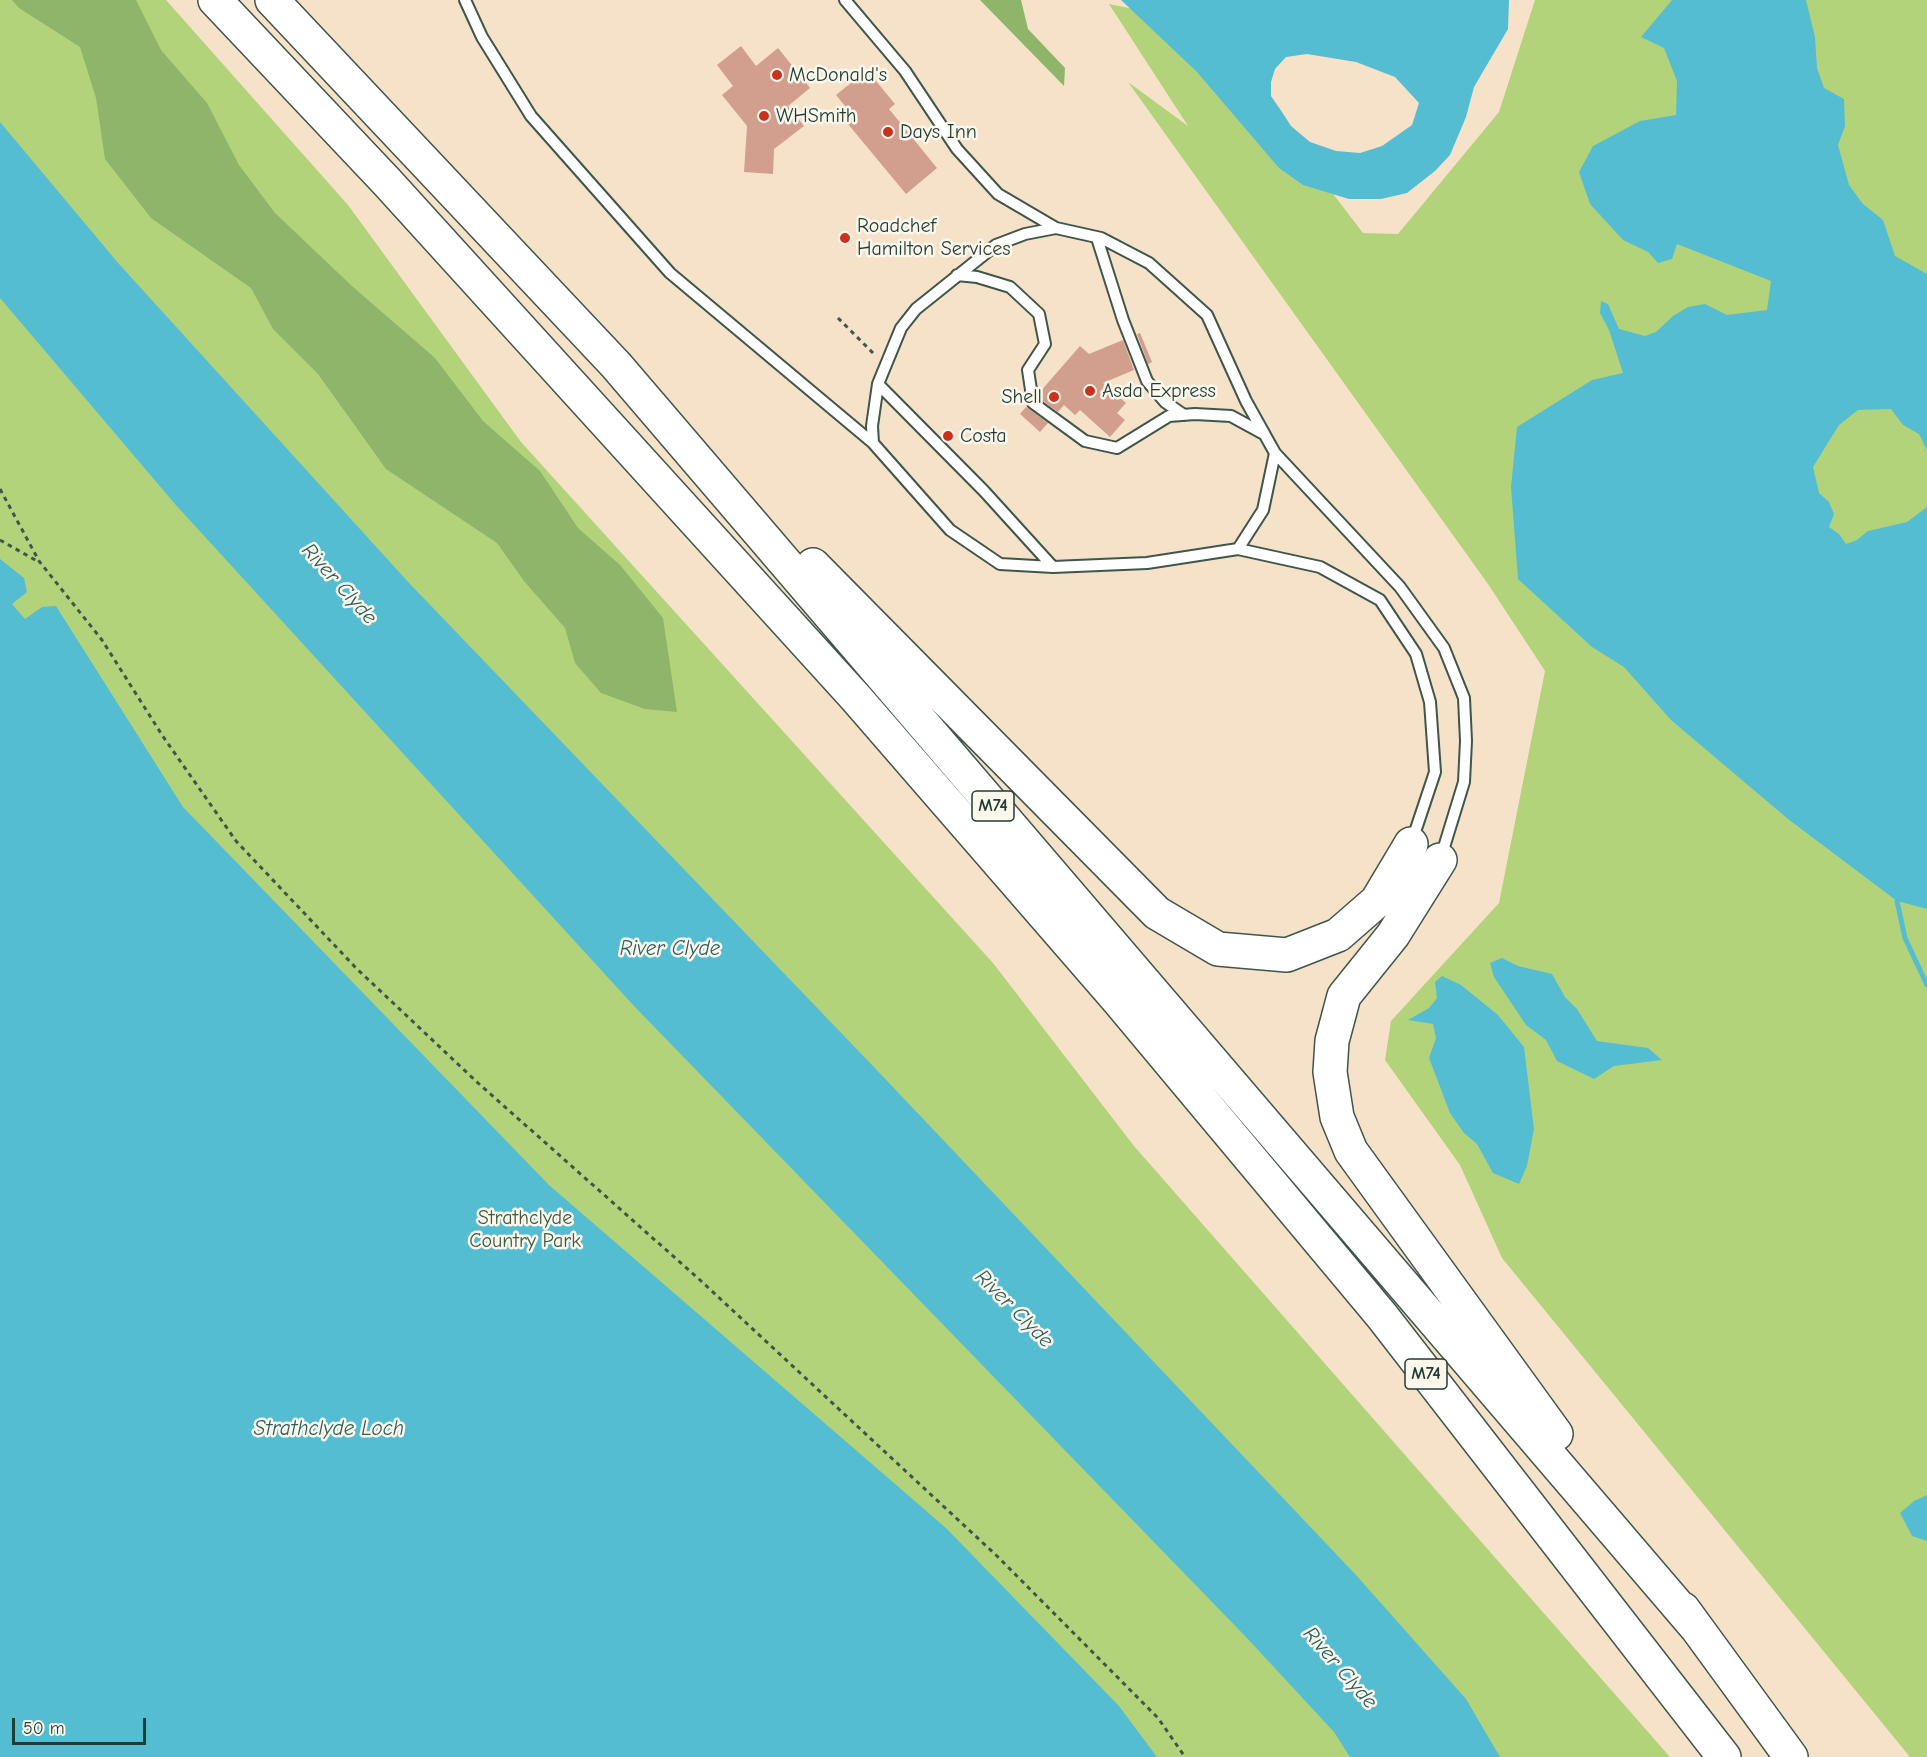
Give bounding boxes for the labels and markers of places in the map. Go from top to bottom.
place label: McDonald's [789,63,887,87]
marker: McDonald's [770,68,784,82]
place label: WHSmith [776,104,856,128]
marker: WHSmith [757,109,771,123]
place label: Days Inn [900,120,977,144]
marker: Days Inn [881,125,895,139]
place label: Roadchef Hamilton Services [857,214,1011,261]
marker: Roadchef Hamilton Services [838,231,852,245]
place label: Asda Express [1102,379,1216,403]
marker: Asda Express [1083,384,1097,398]
place label: Shell [1001,385,1042,409]
marker: Shell [1047,390,1061,404]
place label: Costa [960,424,1006,448]
marker: Costa [941,429,955,443]

